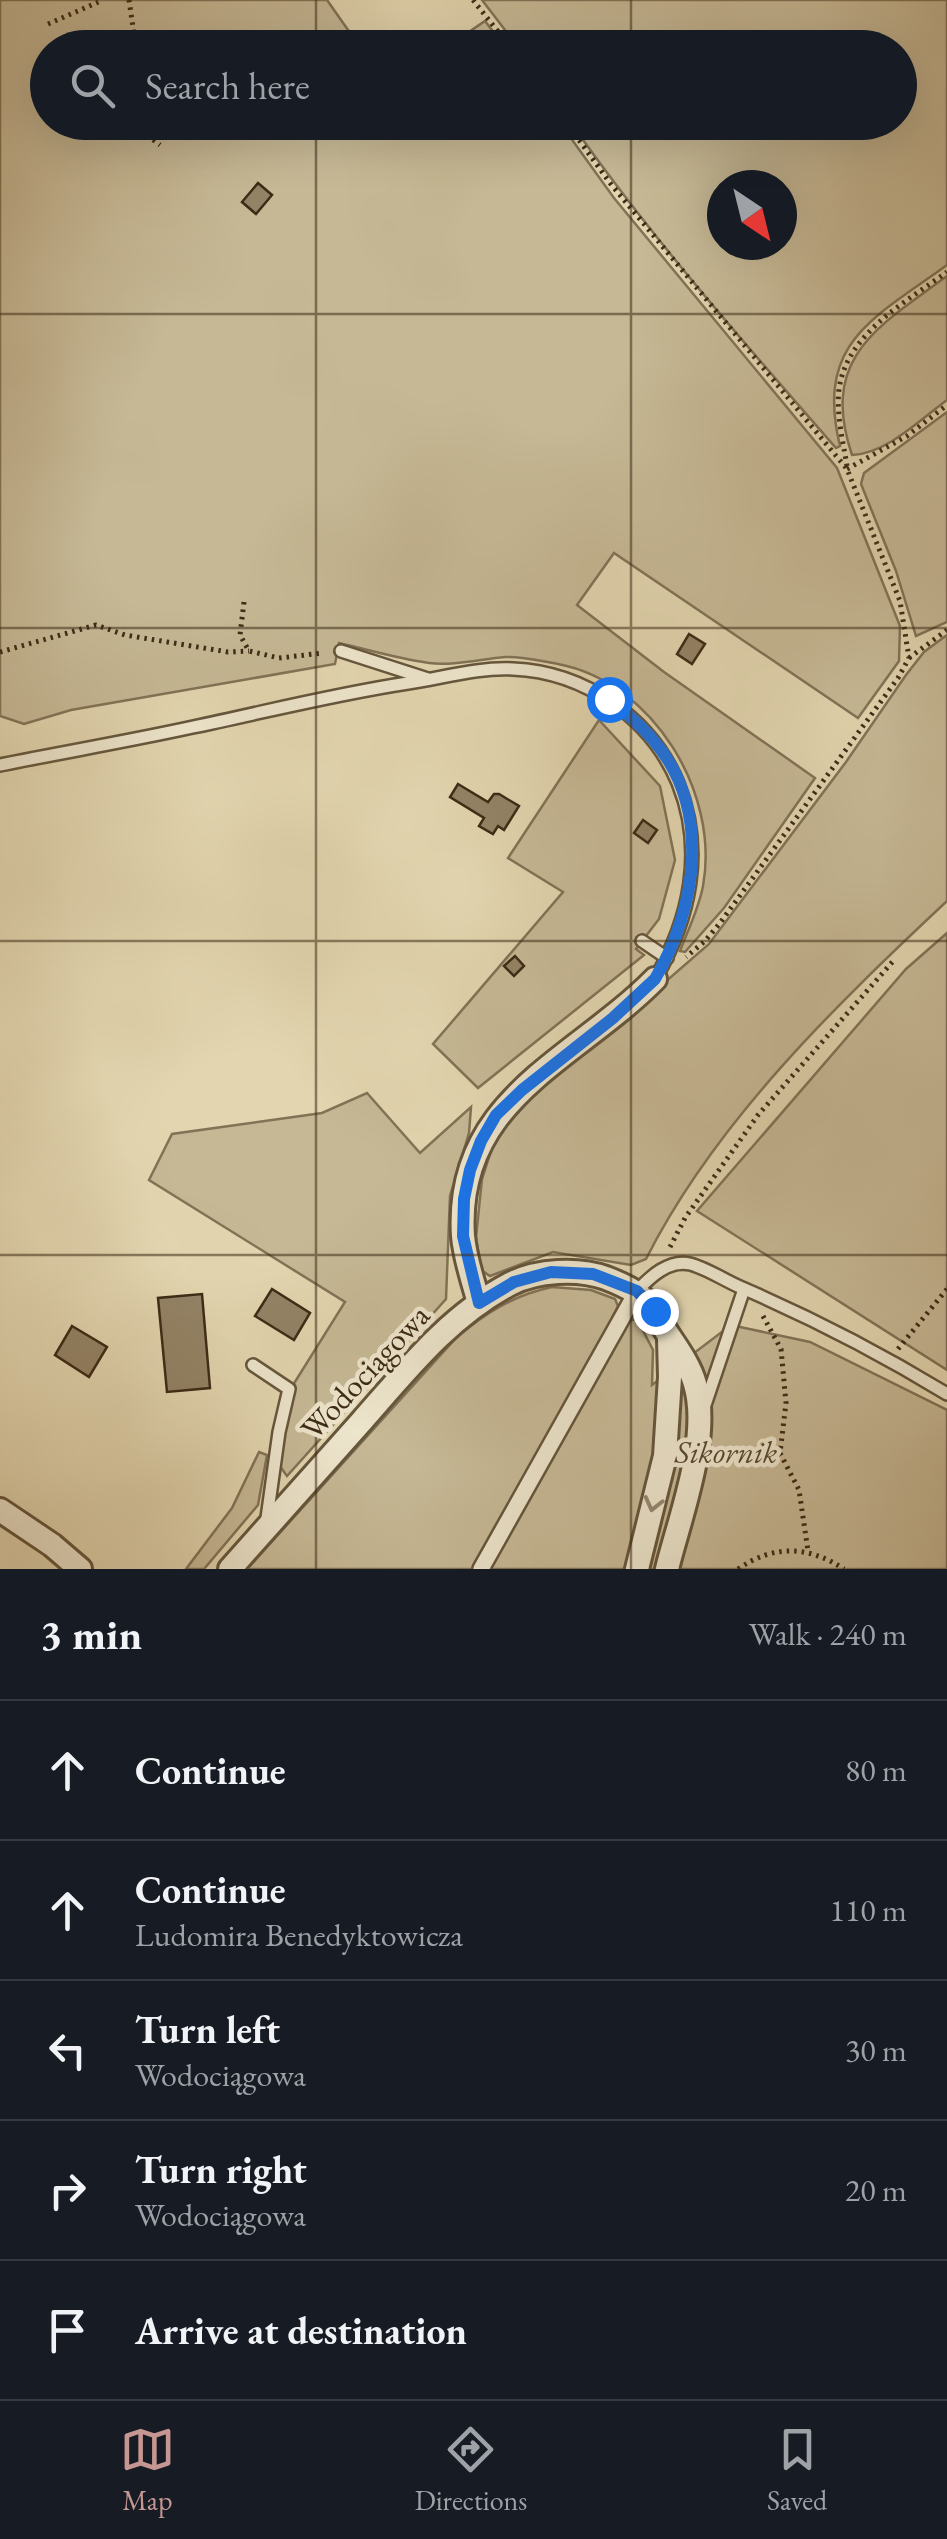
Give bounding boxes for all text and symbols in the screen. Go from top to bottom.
search box [30,30,917,140]
icon: search [65,58,120,113]
text: Search here [145,61,310,110]
north arrow [707,170,797,260]
route start [587,677,633,723]
route end [633,1289,679,1335]
street label: Wodociągowa [291,1295,439,1449]
park label: Sikornik [674,1431,778,1473]
one-way arrow [644,1496,665,1513]
text: 3 min [40,1607,142,1662]
text: Walk · 240 m [749,1613,907,1655]
icon: ahead [40,1743,95,1798]
text: Continue [135,1746,286,1795]
text: 80 m [845,1749,907,1791]
text: Continue [135,1865,286,1914]
icon: ahead [40,1883,95,1938]
text: 110 m [830,1889,907,1931]
text: Ludomira Benedyktowicza [135,1914,463,1956]
text: Turn left [135,2005,280,2054]
icon: left [40,2023,95,2078]
text: 30 m [845,2029,907,2071]
text: Wodociągowa [135,2054,306,2096]
text: Turn right [135,2145,307,2194]
icon: right [40,2163,95,2218]
text: 20 m [845,2169,907,2211]
text: Wodociągowa [135,2194,306,2236]
icon: arrive [40,2303,95,2358]
text: Arrive at destination [135,2306,467,2355]
tab: Map [120,2422,175,2518]
tab: Directions [415,2422,527,2518]
tab: Saved [767,2422,827,2518]

